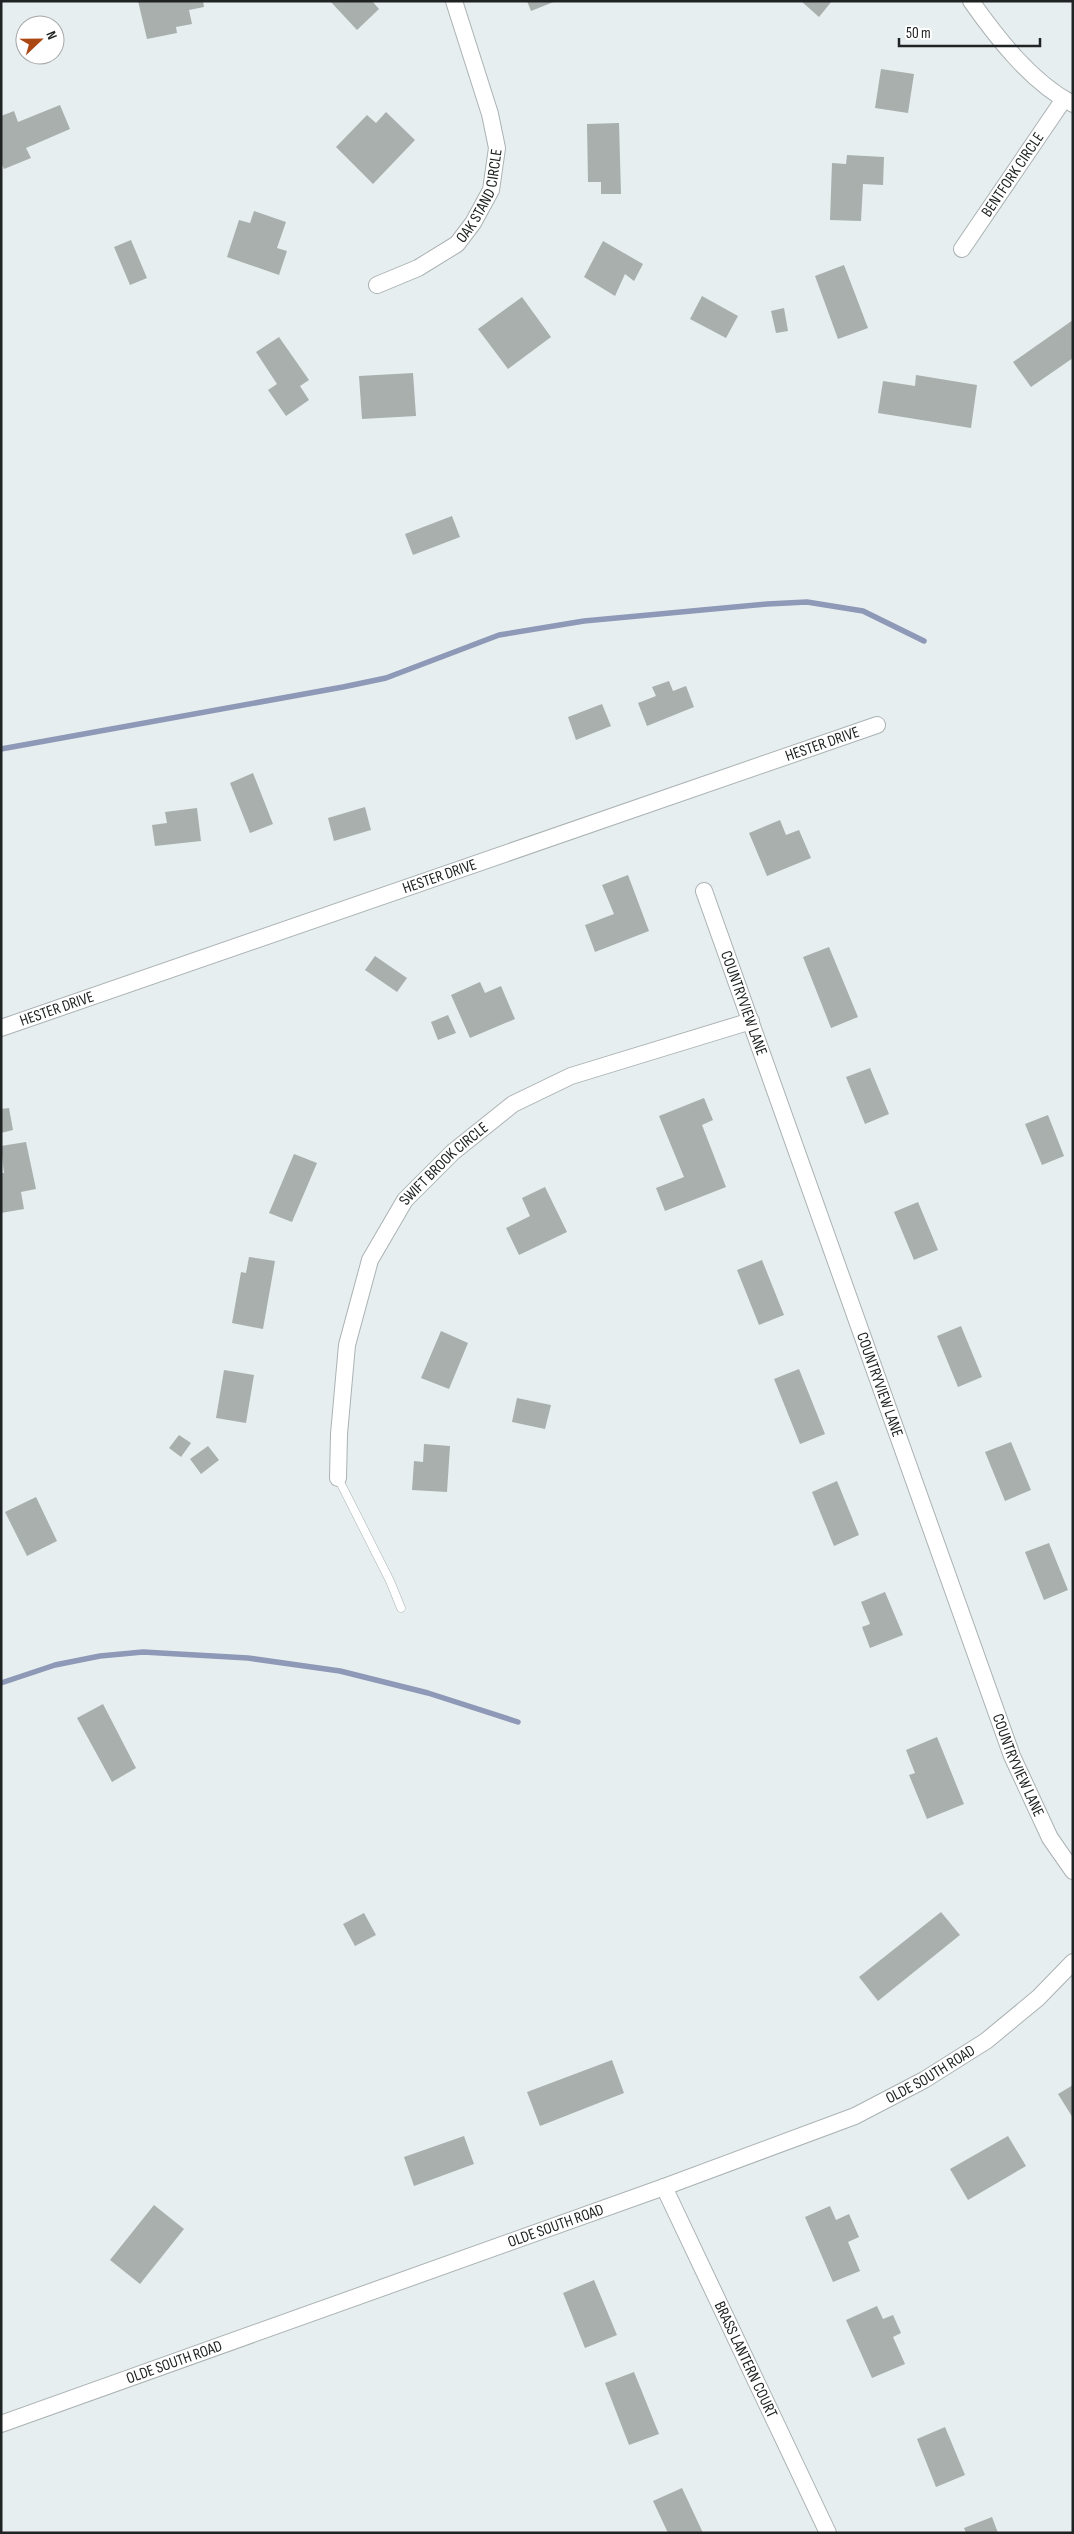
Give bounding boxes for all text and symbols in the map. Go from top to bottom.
north arrow [15,15,65,65]
scale bar [899,15,1040,47]
text: 50 m [906,24,931,43]
text: N [42,29,61,42]
street label: BENTFORK CIRCLE [977,129,1048,221]
street label: OAK STAND CIRCLE [452,148,506,246]
street label: HESTER DRIVE [783,722,862,765]
street label: HESTER DRIVE [400,855,479,898]
street label: COUNTRYVIEW LANE [717,948,771,1058]
street label: HESTER DRIVE [17,987,96,1030]
street label: SWIFT BROOK CIRCLE [395,1118,492,1208]
street label: COUNTRYVIEW LANE [852,1330,907,1440]
street label: COUNTRYVIEW LANE [988,1711,1048,1820]
street label: OLDE SOUTH ROAD [882,2041,979,2108]
street label: OLDE SOUTH ROAD [505,2200,606,2252]
street label: BRASS LANTERN COURT [710,2298,782,2421]
street label: OLDE SOUTH ROAD [124,2336,225,2388]

